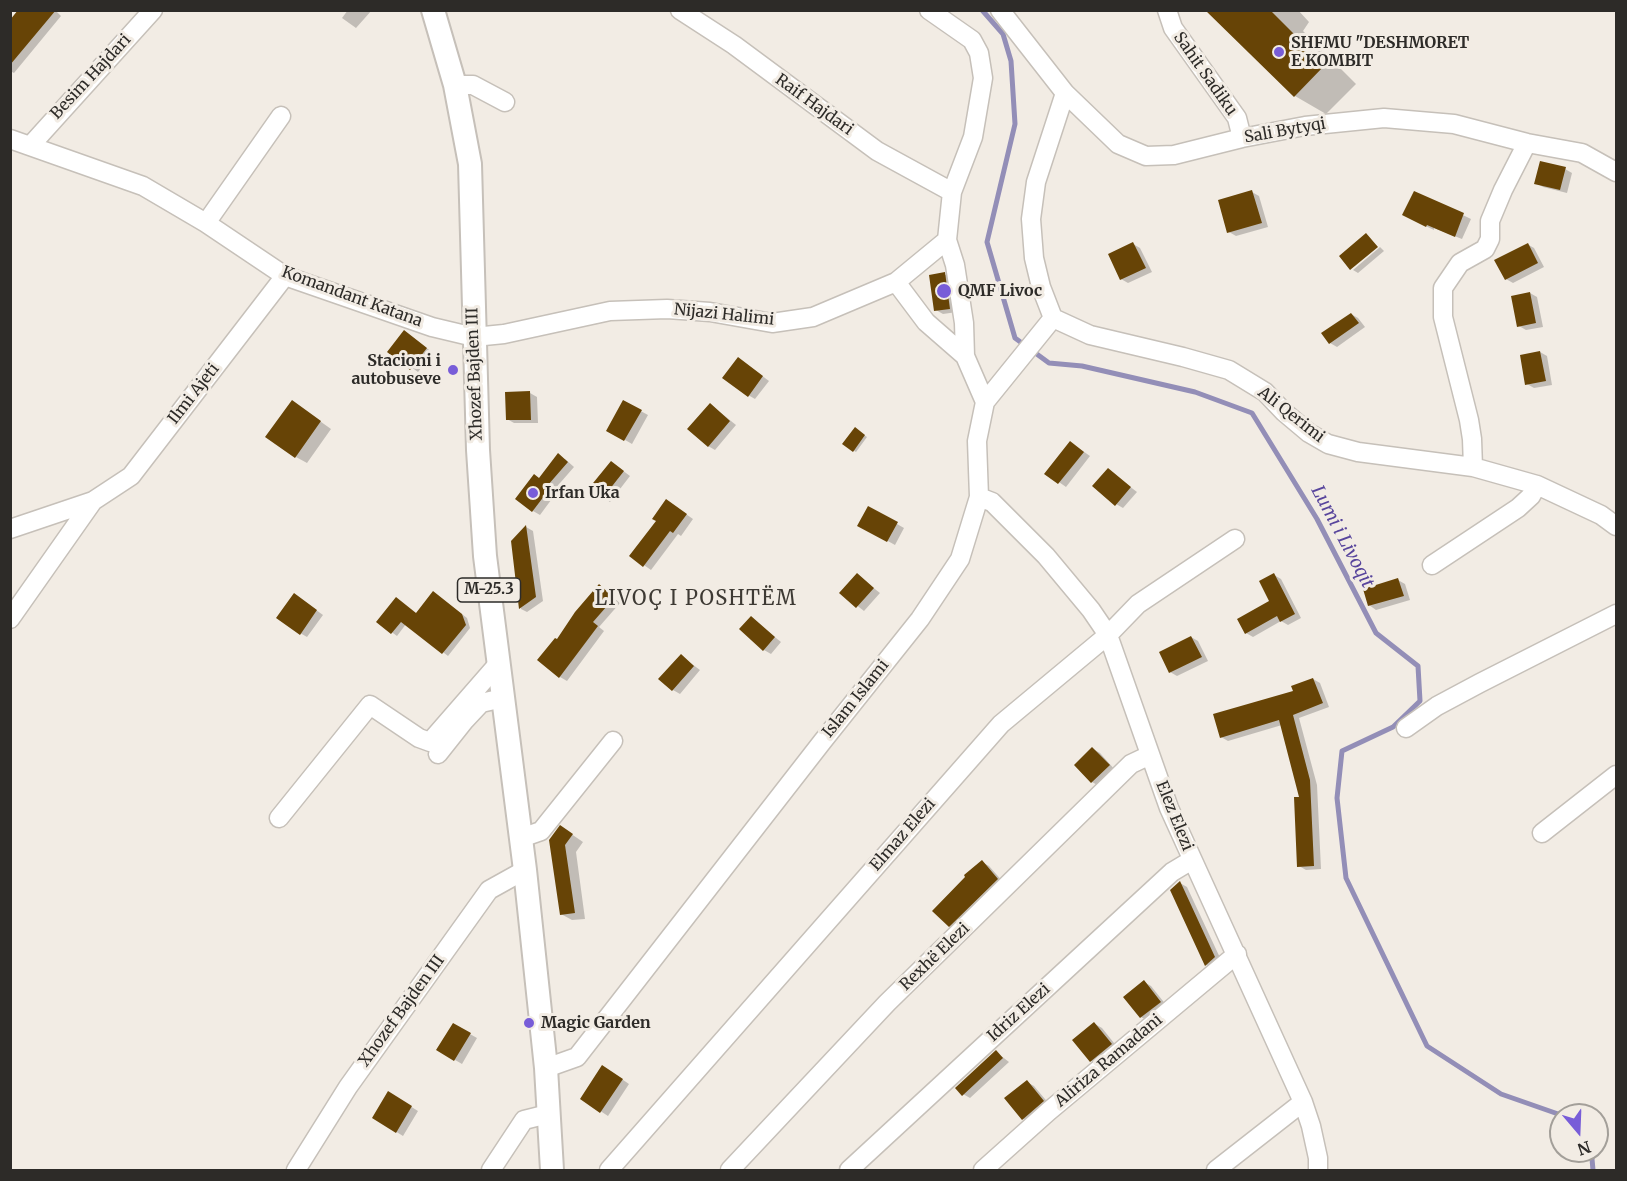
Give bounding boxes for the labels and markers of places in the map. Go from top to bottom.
place label: SHFMU "DESHMORET E KOMBIT [1291,33,1469,71]
marker: SHFMU "DESHMORET E KOMBIT [1272,45,1286,59]
place label: QMF Livoc [958,281,1042,301]
marker: QMF Livoc [935,282,953,300]
place label: Stacioni i autobuseve [352,351,441,389]
marker: Stacioni i autobuseve [446,363,460,377]
place label: Irfan Uka [545,483,620,503]
marker: Irfan Uka [526,486,540,500]
place label: Magic Garden [541,1013,651,1033]
marker: Magic Garden [522,1016,536,1030]

